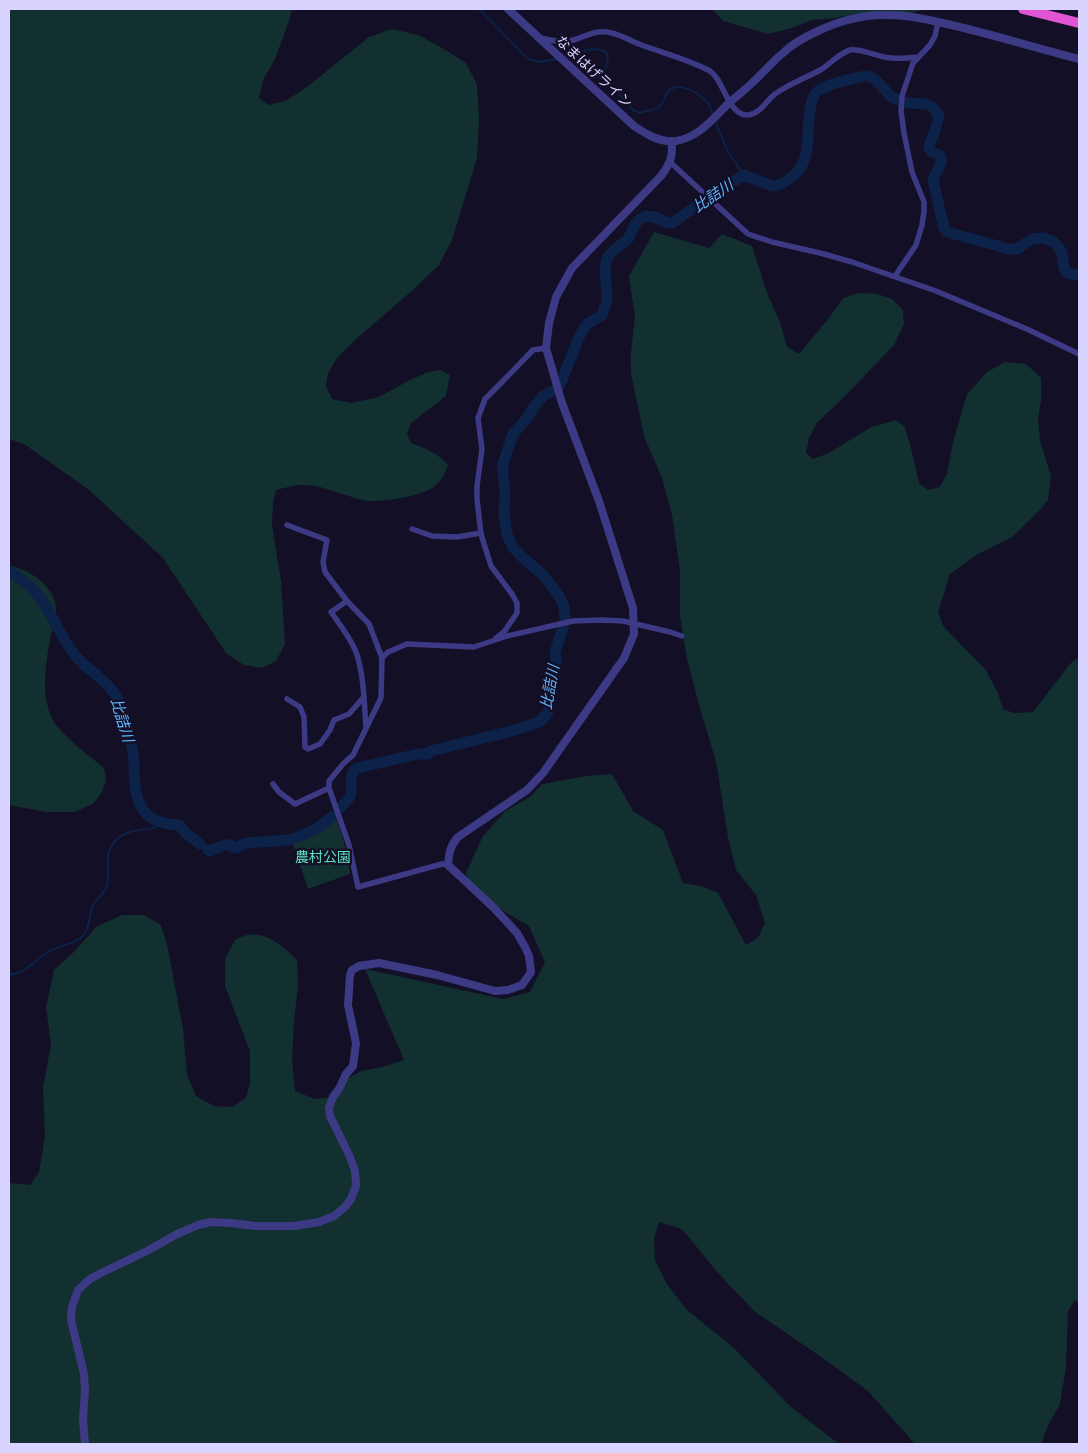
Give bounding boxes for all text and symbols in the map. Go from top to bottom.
street label: なまはげライン [552,32,636,112]
water label: 比詰川 [689,175,738,216]
water label: 比詰川 [537,661,563,711]
water label: 比詰川 [107,696,138,746]
park label: 農村公園 [295,849,351,866]

